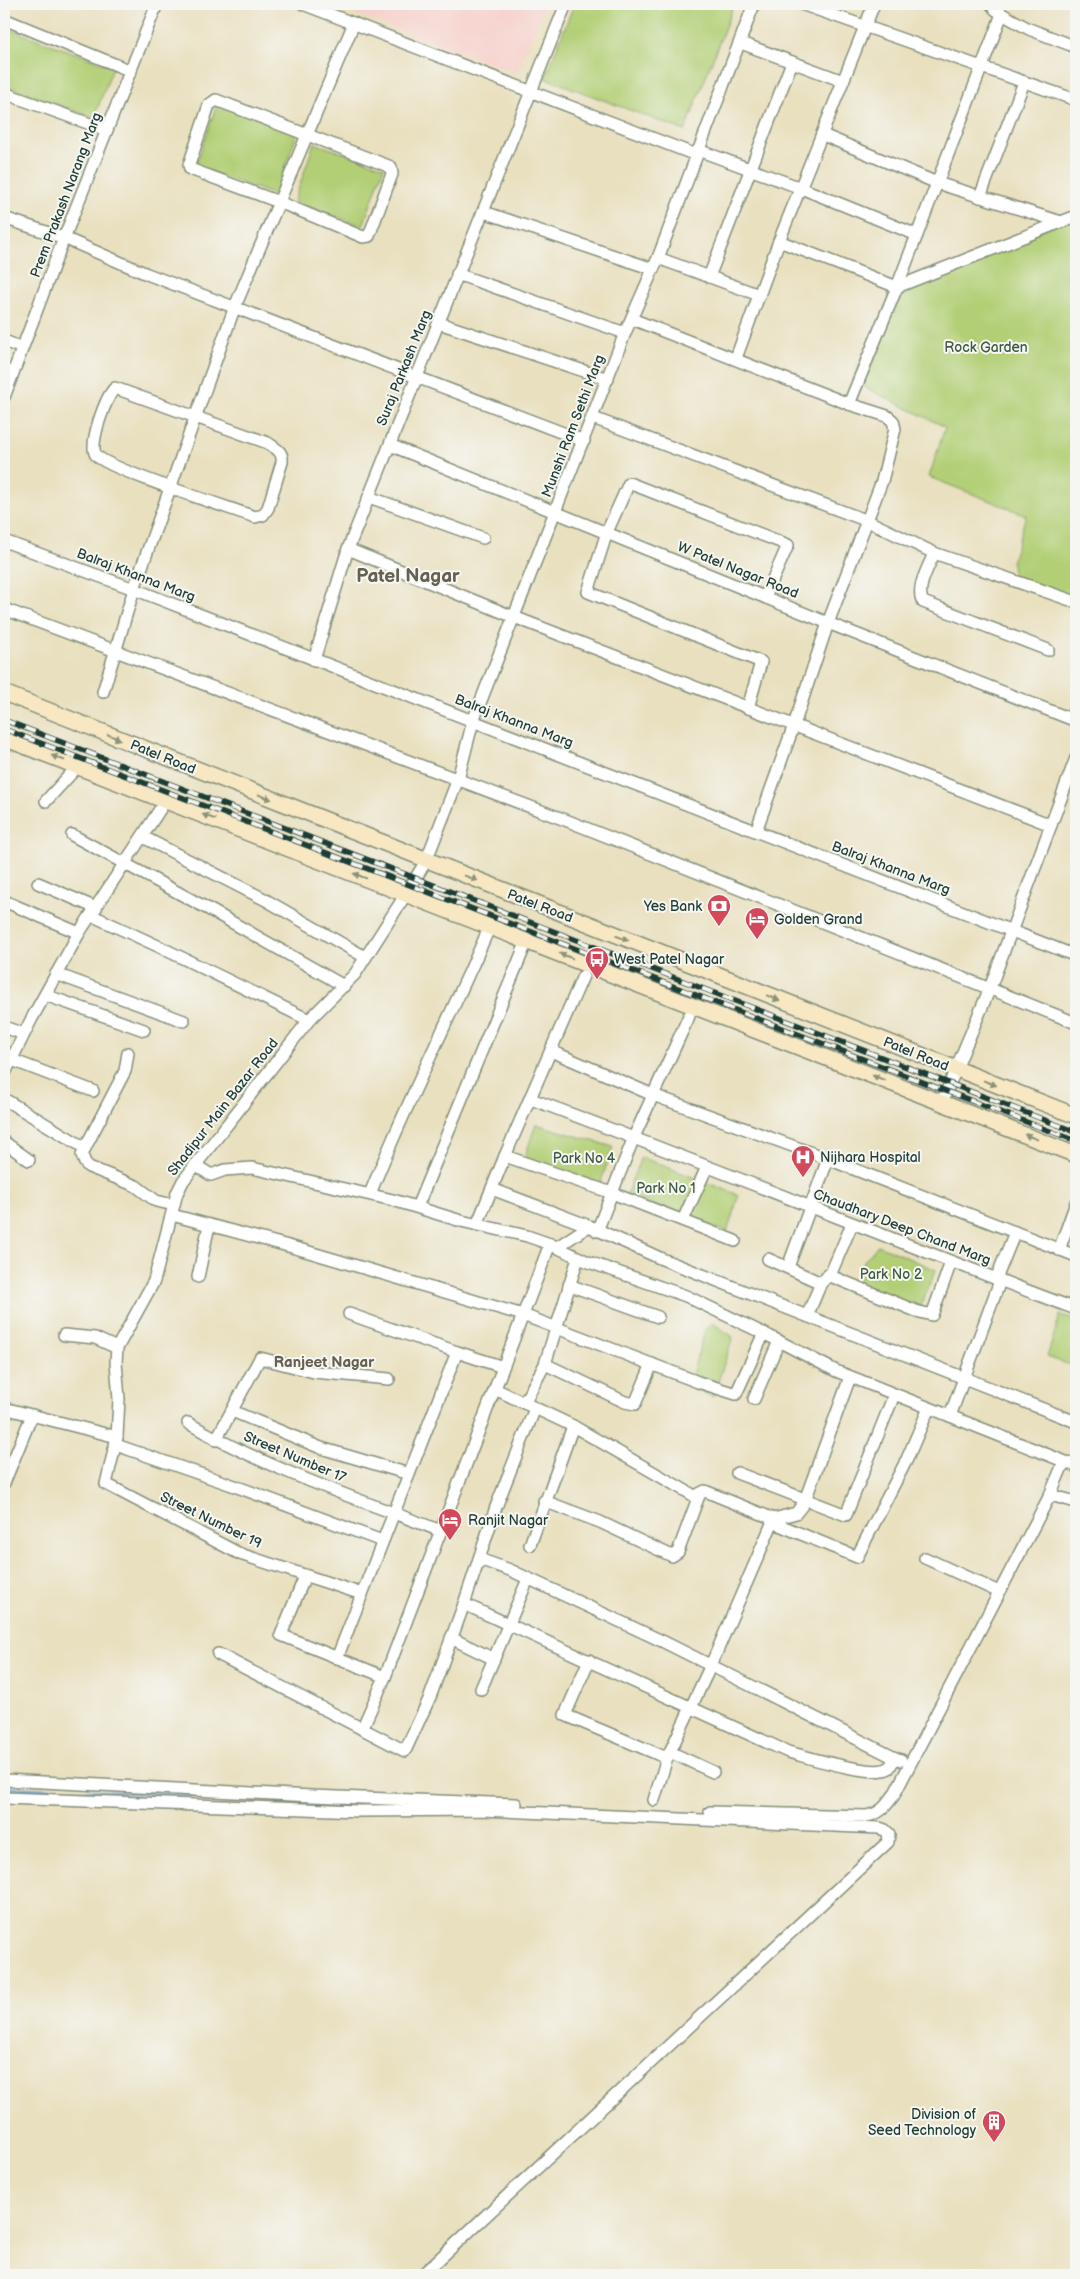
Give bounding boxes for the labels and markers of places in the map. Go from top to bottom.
bank icon: Yes Bank [706,893,732,927]
place label: Yes Bank [643,898,702,915]
hotel icon: Golden Grand [744,906,770,940]
place label: Golden Grand [774,911,863,928]
bus stop icon: West Patel Nagar [584,946,610,980]
place label: West Patel Nagar [614,951,725,968]
hospital icon: Nijhara Hospital [790,1144,816,1178]
place label: Nijhara Hospital [820,1149,921,1166]
hotel icon: Ranjit Nagar [437,1507,463,1541]
place label: Ranjit Nagar [468,1512,549,1529]
place label: Division of Seed Technology [868,2106,977,2139]
building icon: Division of Seed Technology [981,2109,1007,2143]

